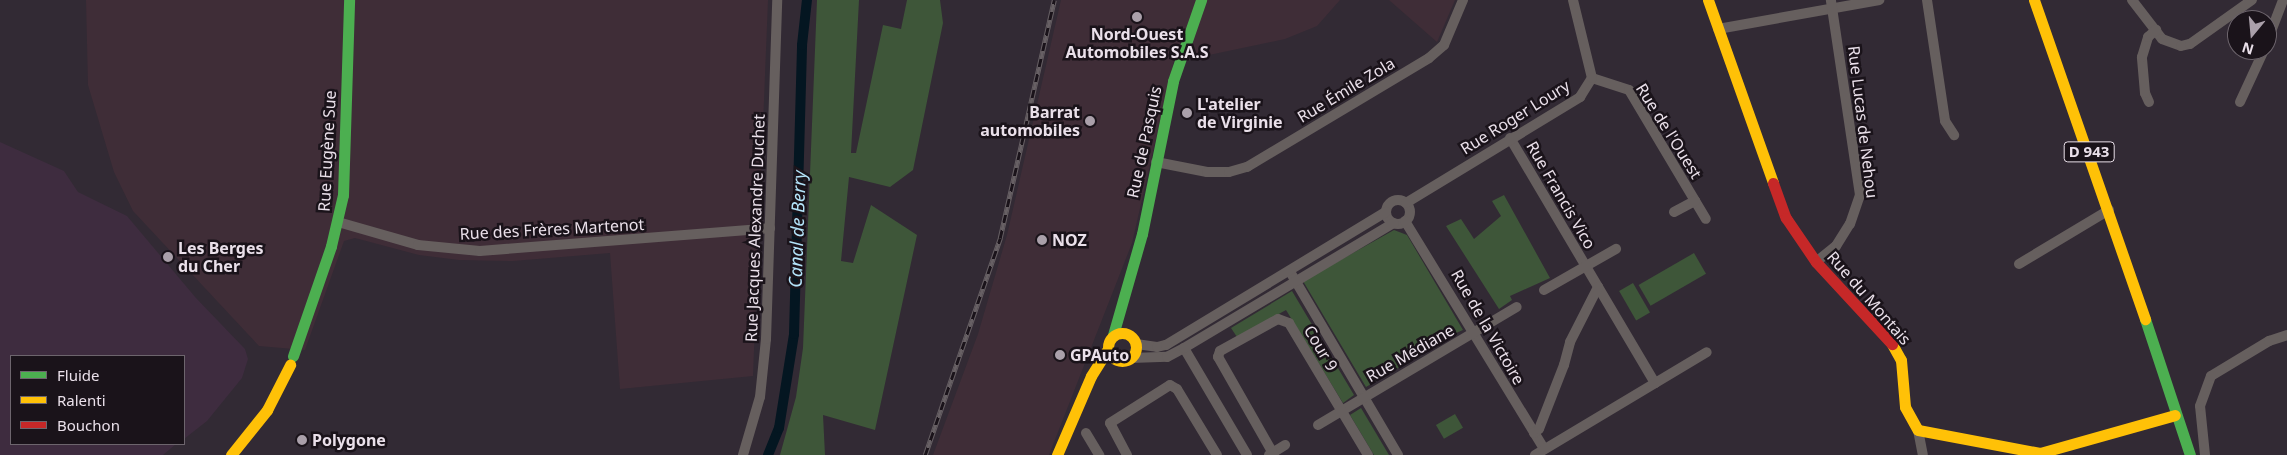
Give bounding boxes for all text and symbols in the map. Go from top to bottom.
north arrow [2227,10,2277,60]
marker: Nord-Ouest Automobiles S.A.S [1131,11,1143,23]
place label: Nord-Ouest Automobiles S.A.S [1065,24,1209,62]
text: N [2240,38,2256,60]
street label: Rue Lucas de Nehou [1844,45,1882,199]
street label: Rue Émile Zola [1294,53,1398,127]
street label: Rue Roger Loury [1457,76,1573,158]
street label: Rue de l'Ouest [1632,80,1706,182]
street label: Rue de Pasquis [1123,84,1165,200]
street label: Rue Eugène Sue [314,90,340,212]
place label: L'atelier de Virginie [1197,94,1283,132]
place label: Barrat automobiles [980,102,1080,140]
marker: L'atelier de Virginie [1181,107,1193,119]
street label: Rue Jacques Alexandre Duchet [741,114,769,342]
marker: Barrat automobiles [1084,115,1096,127]
street label: Rue Francis Vico [1522,138,1600,252]
road number: D 943 [2063,140,2115,164]
water label: Canal de Berry [784,170,810,288]
street label: Rue des Frères Martenot [459,215,645,243]
place label: NOZ [1052,230,1087,250]
marker: NOZ [1036,234,1048,246]
place label: Les Berges du Cher [178,238,264,276]
street label: Rue du Montais [1823,247,1915,349]
marker: Les Berges du Cher [162,251,174,263]
street label: Rue de la Victoire [1447,266,1529,388]
street label: Rue Médiane [1363,320,1457,386]
street label: Cour 9 [1300,322,1342,374]
place label: GPAuto [1070,345,1129,365]
marker: GPAuto [1054,349,1066,361]
legend [10,355,185,445]
text: Fluide [57,365,99,385]
text: Ralenti [57,390,106,410]
text: Bouchon [57,415,120,435]
place label: Polygone [312,430,386,450]
marker: Polygone [296,434,308,446]

